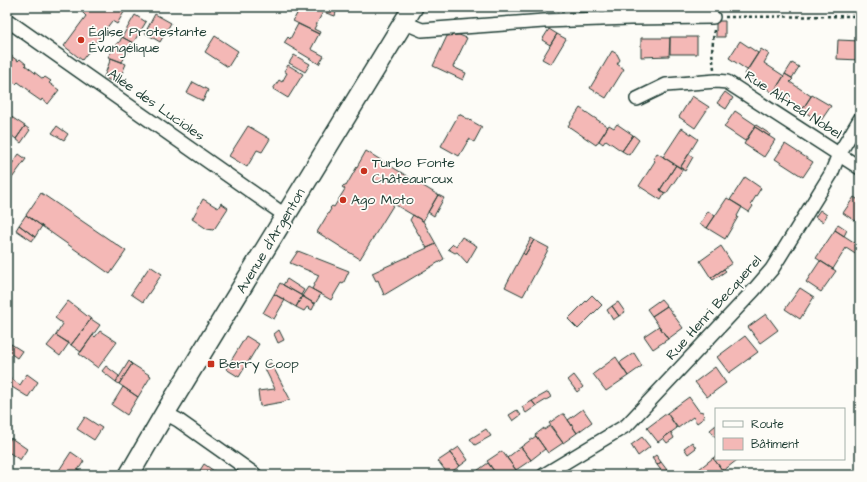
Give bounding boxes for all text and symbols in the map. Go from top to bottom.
place label: Église Protestante Évangélique [89,22,207,58]
marker: Église Protestante Évangélique [76,35,86,45]
street label: Allée des Lucioles [104,64,208,146]
street label: Rue Alfred Nobel [741,66,845,144]
place label: Turbo Fonte Châteauroux [372,153,455,189]
marker: Turbo Fonte Châteauroux [359,166,369,176]
street label: Avenue d'Argenton [232,185,310,297]
place label: Ago Moto [351,190,414,210]
marker: Ago Moto [338,195,348,205]
street label: Rue Henri Becquerel [662,251,766,365]
place label: Berry Coop [219,354,299,374]
marker: Berry Coop [206,359,216,369]
legend [715,408,845,460]
text: Route [751,416,784,433]
text: Bâtiment [751,436,799,453]

